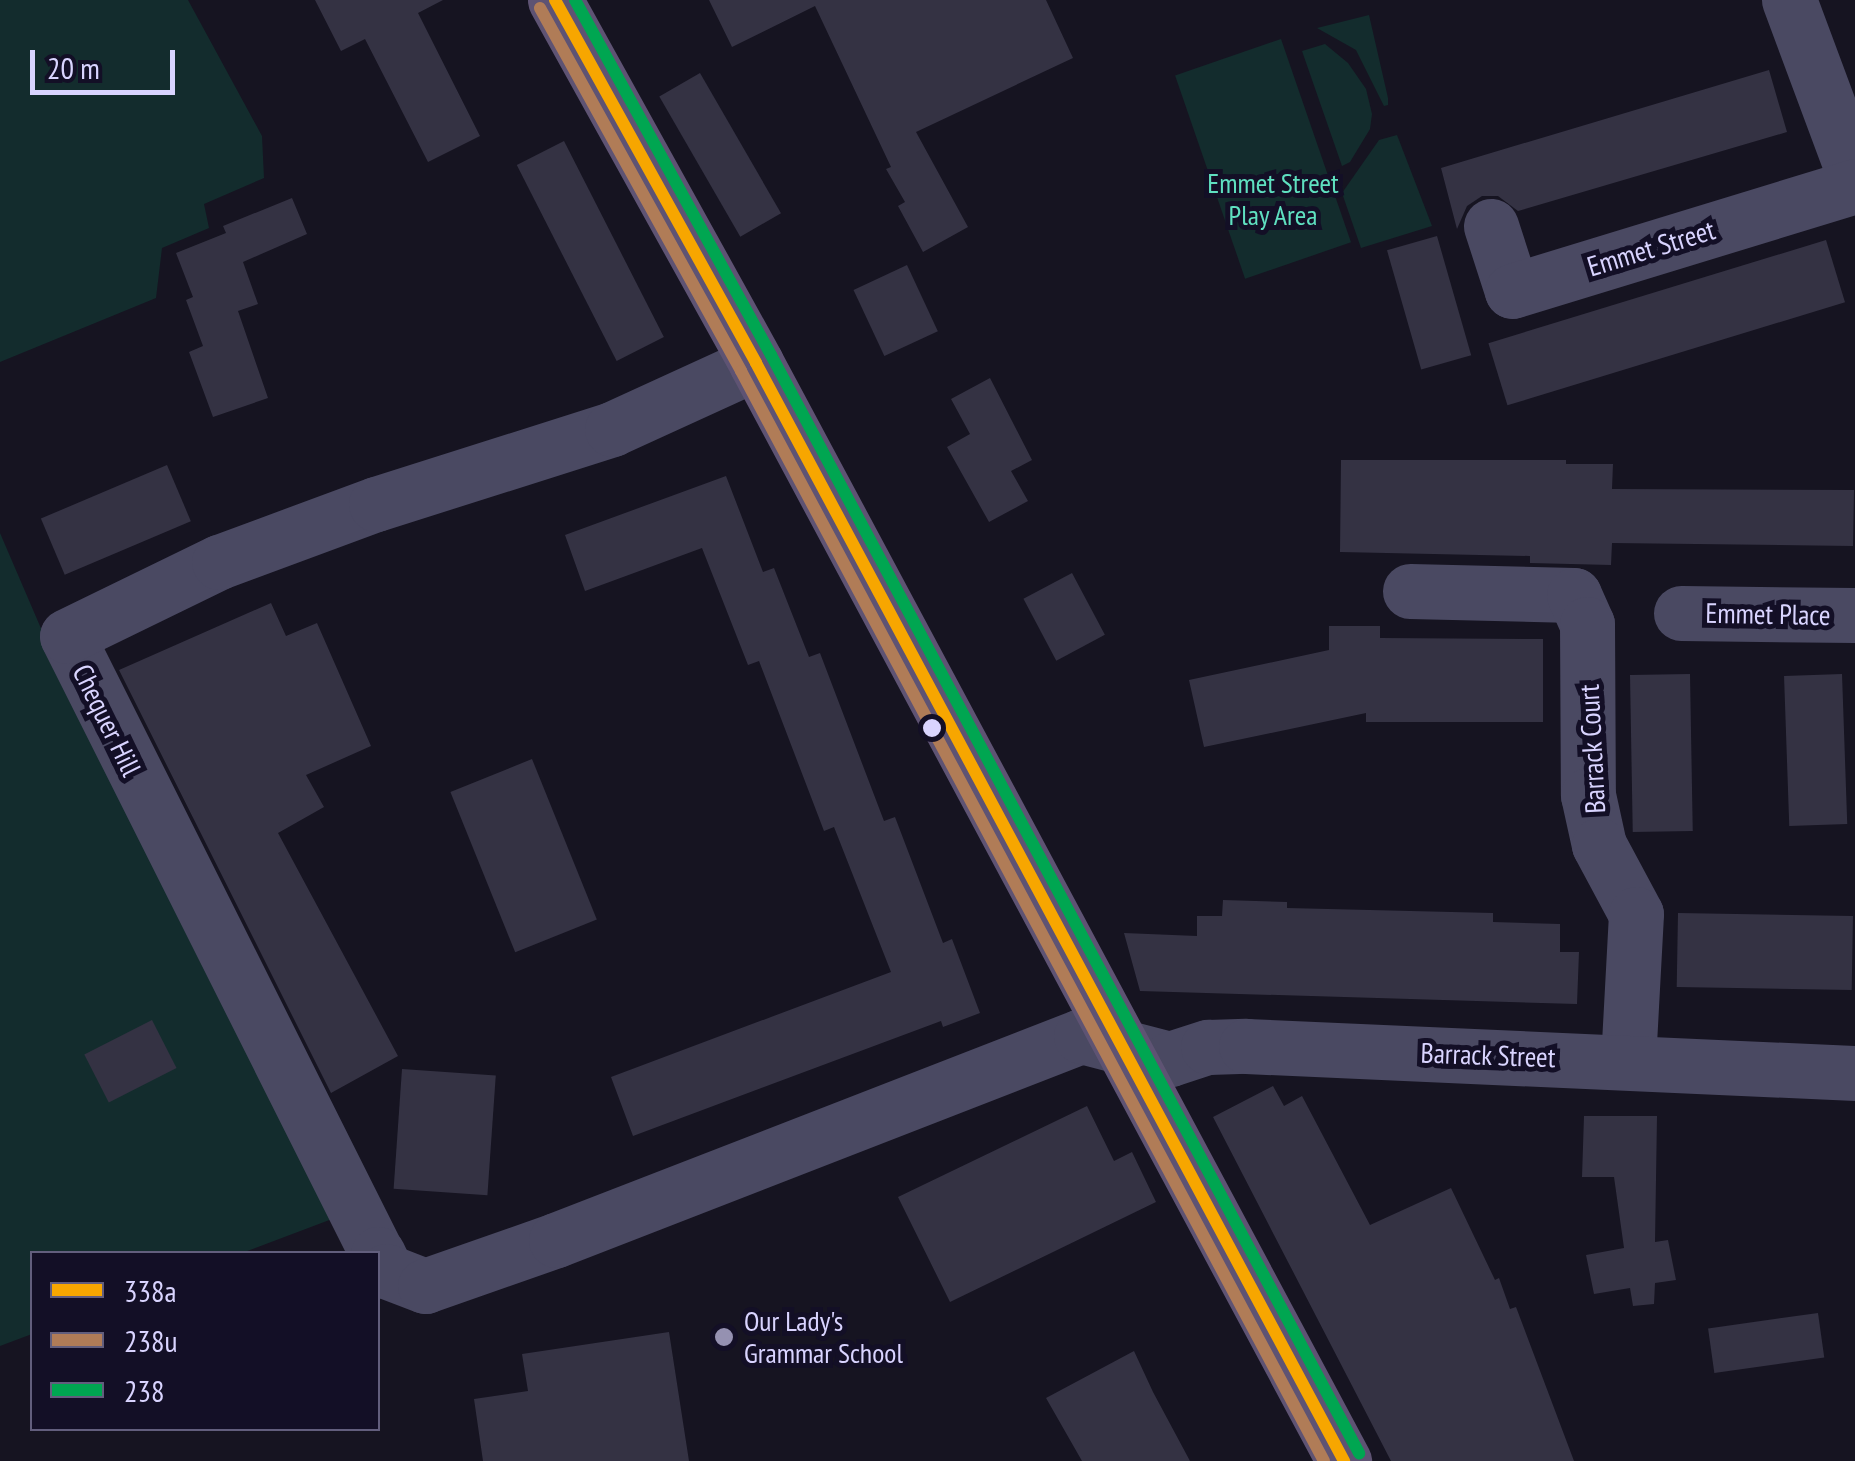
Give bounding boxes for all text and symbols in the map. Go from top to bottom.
scale bar [35,30,180,92]
text: 20 m [47,48,100,87]
park label: Emmet Street Play Area [1207,166,1339,232]
street label: Emmet Street [1583,213,1719,283]
street label: Emmet Place [1705,596,1831,632]
street label: Chequer Hill [66,659,148,781]
street label: Barrack Court [1572,683,1612,815]
unlabelled marker [922,718,942,738]
street label: Barrack Street [1420,1036,1556,1074]
legend [30,1251,380,1431]
text: 338a [124,1271,177,1310]
place label: Our Lady's Grammar School [744,1304,903,1370]
text: 238u [124,1321,178,1360]
marker: Our Lady's Grammar School [713,1326,735,1348]
text: 238 [124,1371,165,1410]

